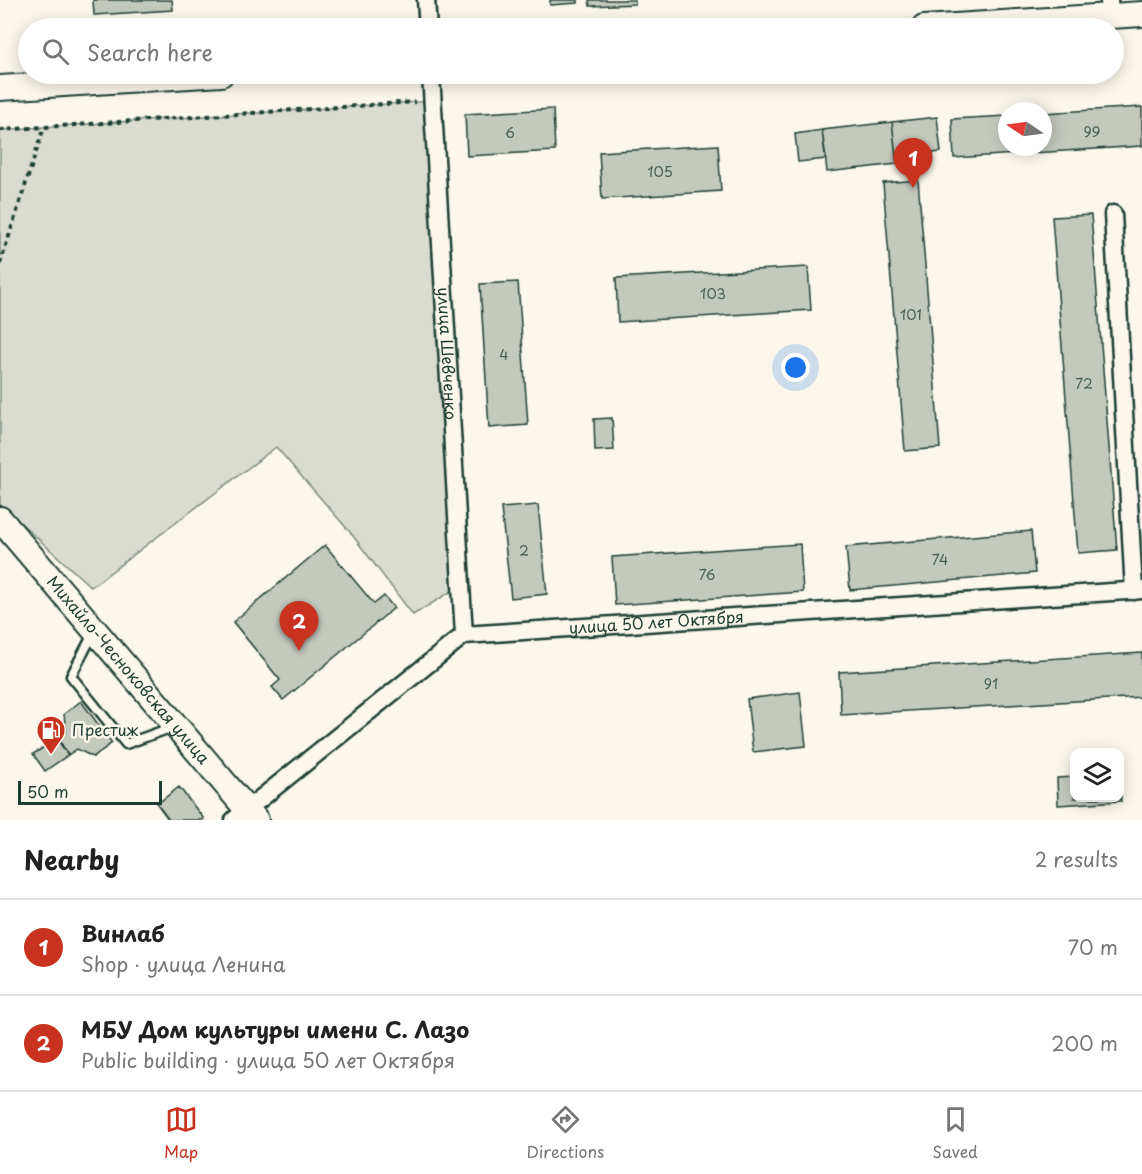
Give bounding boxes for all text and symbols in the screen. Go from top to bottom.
search box [18,18,1124,84]
icon: search [39,35,72,68]
text: Search here [87,35,213,68]
north arrow [998,102,1052,156]
house number: 99 [1083,121,1101,142]
house number: 6 [505,122,515,143]
pin: 1 [894,138,932,188]
house number: 105 [647,161,673,182]
house number: 103 [700,283,726,304]
street label: улица Шевченко [433,286,464,420]
house number: 101 [900,304,922,325]
house number: 4 [499,344,509,365]
your location [781,353,810,382]
house number: 72 [1075,373,1093,394]
house number: 2 [519,540,529,561]
house number: 74 [932,549,948,570]
house number: 76 [699,564,716,585]
street label: Михайло-Чесноковская улица [42,570,216,769]
pin: 2 [280,602,318,651]
street label: улица 50 лет Октября [568,603,745,639]
house number: 91 [984,673,998,694]
fuel station icon: Престиж [35,714,67,756]
place label: Престиж [72,717,139,741]
map controls [1070,748,1124,802]
button: layers [1070,748,1124,802]
scale bar [18,778,162,806]
text: 50 m [27,779,68,803]
text: Nearby [24,840,119,879]
text: 2 results [1035,844,1118,874]
text: Винлаб [81,916,165,949]
text: 1 [39,932,48,962]
text: 70 m [1068,932,1118,962]
text: Shop · улица Ленина [81,949,285,979]
text: МБУ Дом культуры имени С. Лазо [81,1012,469,1045]
text: 2 [36,1028,51,1058]
text: 200 m [1051,1028,1118,1058]
text: Public building · улица 50 лет Октября [81,1045,455,1075]
tab: Map [164,1103,198,1163]
tab: Directions [526,1103,604,1163]
tab: Saved [932,1103,978,1163]

